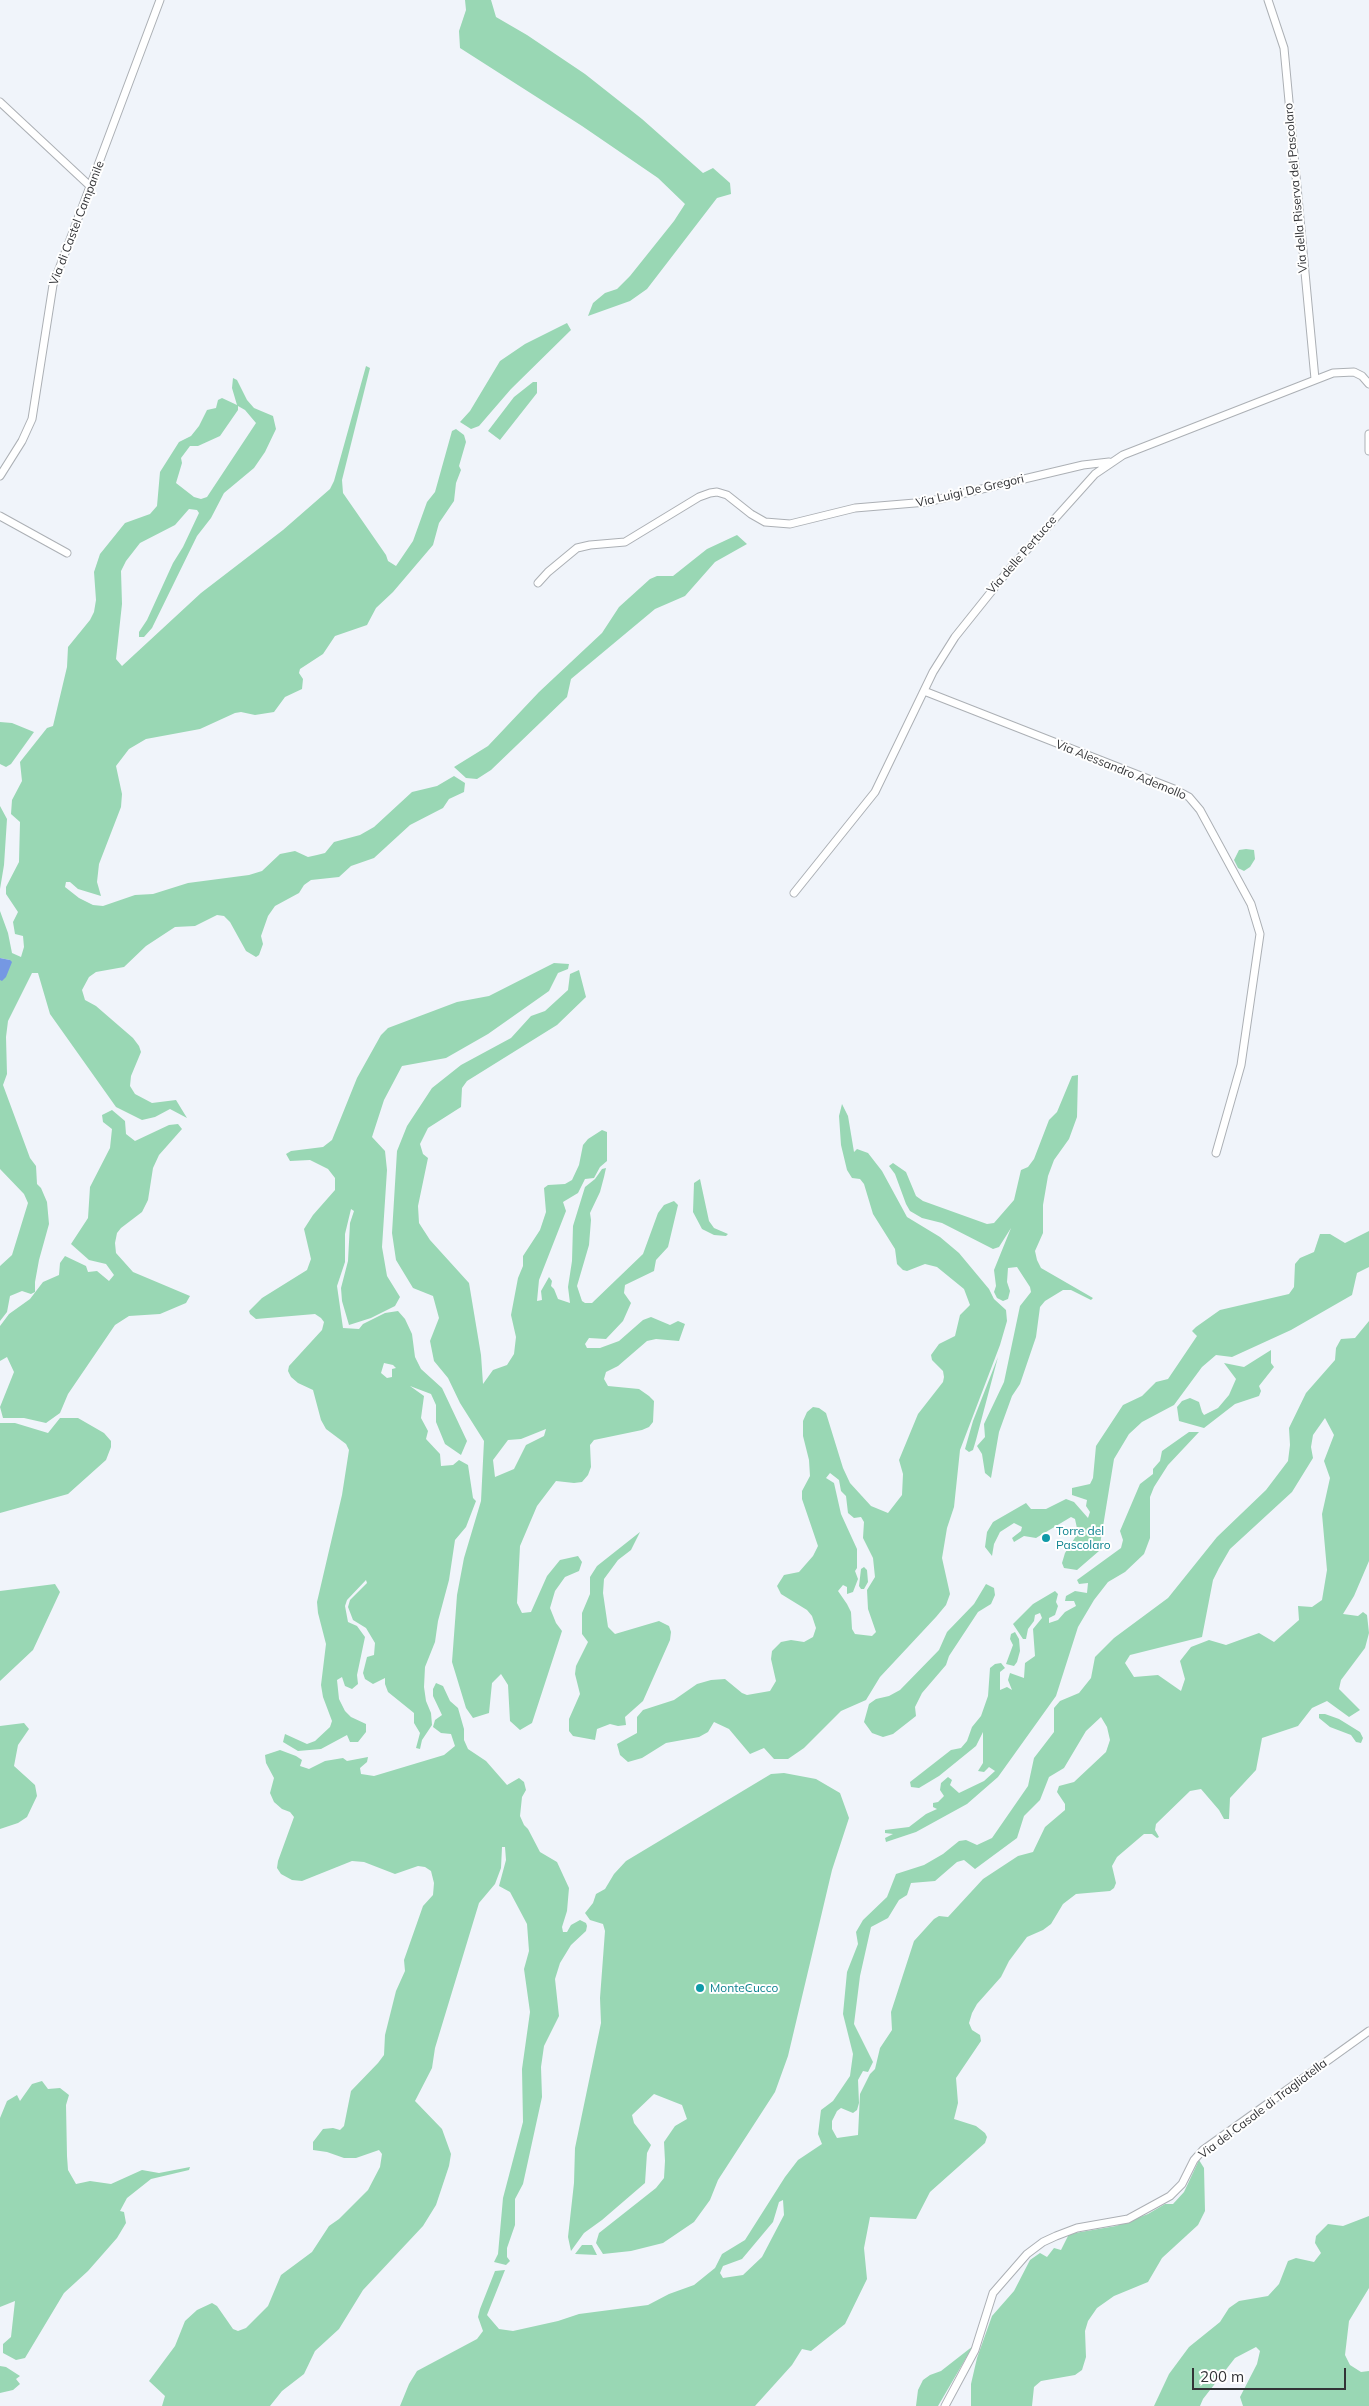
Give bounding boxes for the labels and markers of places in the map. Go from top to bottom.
place label: Torre del Pascolaro [1056,1524,1111,1552]
marker: Torre del Pascolaro [1040,1532,1052,1544]
place label: MonteCucco [710,1981,778,1995]
marker: MonteCucco [694,1982,706,1994]

